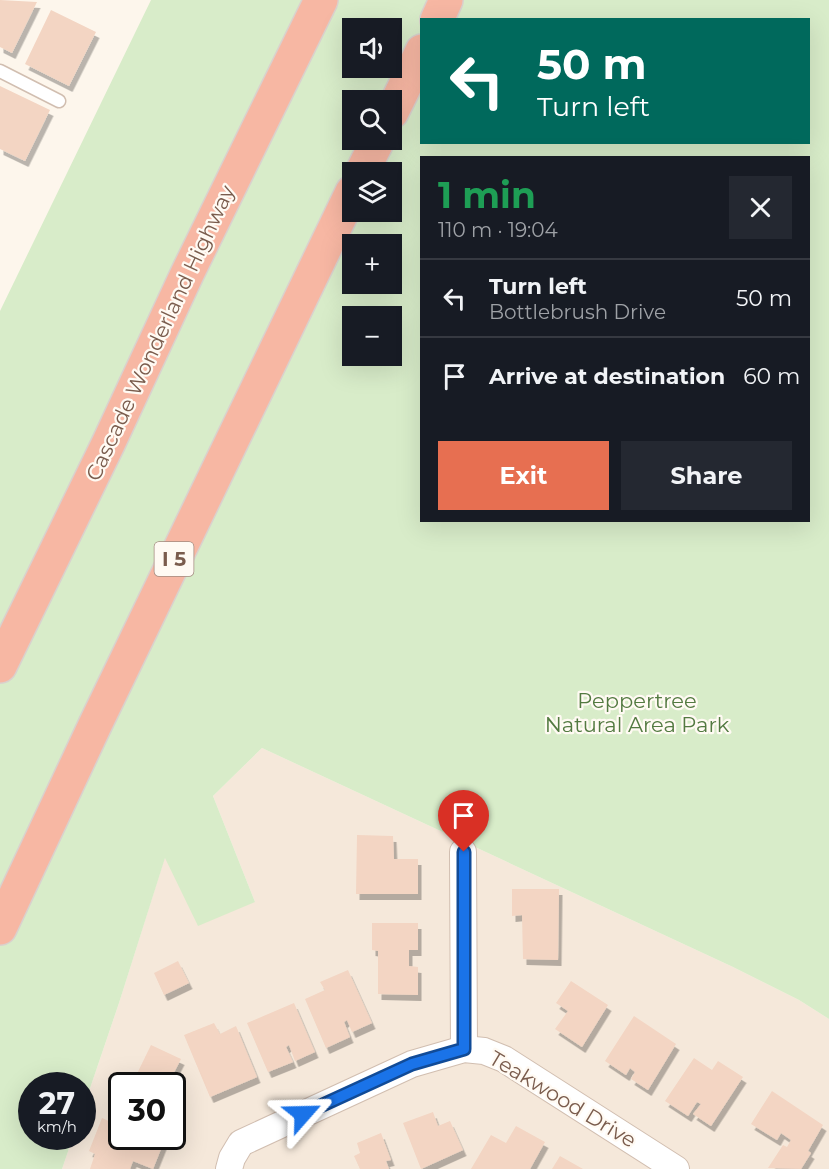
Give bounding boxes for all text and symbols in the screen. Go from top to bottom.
map controls [342,18,402,366]
button: sound [342,18,402,78]
text: 50 m [537,38,646,90]
icon: left [438,42,516,120]
button: search [342,90,402,150]
text: Turn left [537,90,650,123]
button: layers [342,162,402,222]
text: 1 min [438,173,536,217]
button: close [729,176,792,239]
street label: Cascade Wonderland Highway [80,181,240,485]
text: 110 m · 19:04 [438,218,558,242]
button: + [342,234,402,294]
text: Turn left [489,273,587,300]
icon: left [438,282,471,315]
text: 50 m [736,285,792,312]
text: Bottlebrush Drive [489,300,666,324]
button: − [342,306,402,366]
icon: arrive [438,360,471,393]
text: Arrive at destination [489,363,725,390]
text: 60 m [743,363,800,390]
button: Exit [438,441,609,510]
button: Share [621,441,792,510]
road number: I 5 [154,542,194,576]
park label: Peppertree Natural Area Park [545,688,730,737]
pin [438,790,489,852]
icon: arrive [447,799,480,832]
street label: Teakwood Drive [485,1045,641,1153]
speed limit sign: 30 [108,1072,186,1150]
position arrow [271,1082,335,1146]
text: 27 [39,1085,75,1122]
text: km/h [37,1117,77,1136]

